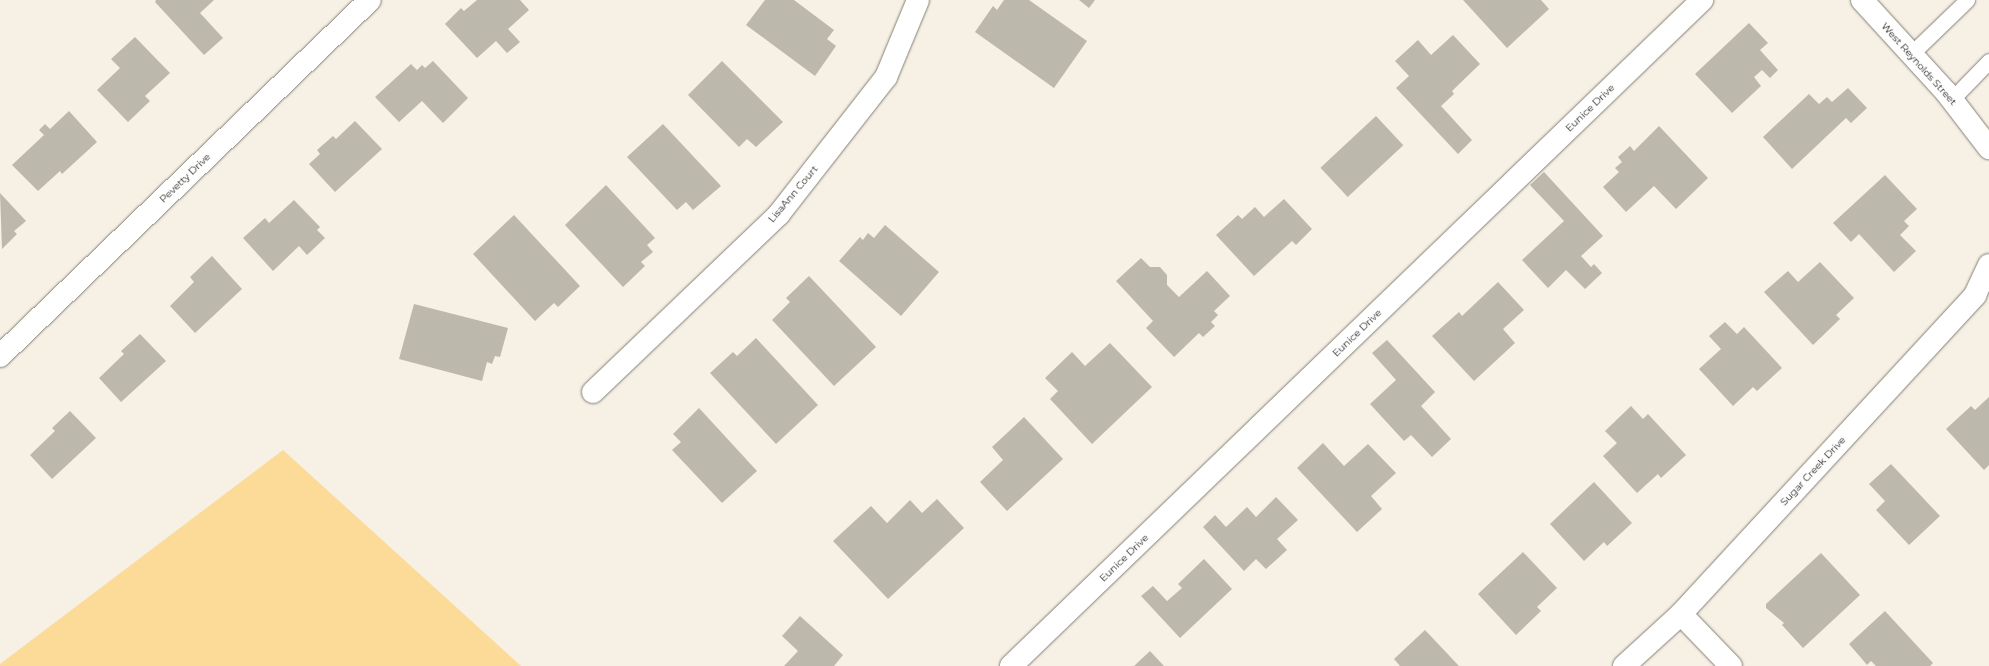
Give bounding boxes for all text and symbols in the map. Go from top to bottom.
street label: West Reynolds Street [1879,20,1959,108]
street label: Eunice Drive [1563,82,1617,134]
street label: Pevetty Drive [157,151,213,205]
street label: LisaAnn Court [766,163,820,225]
street label: Eunice Drive [1330,307,1384,359]
street label: Sugar Creek Drive [1778,434,1848,508]
street label: Eunice Drive [1097,532,1151,584]

